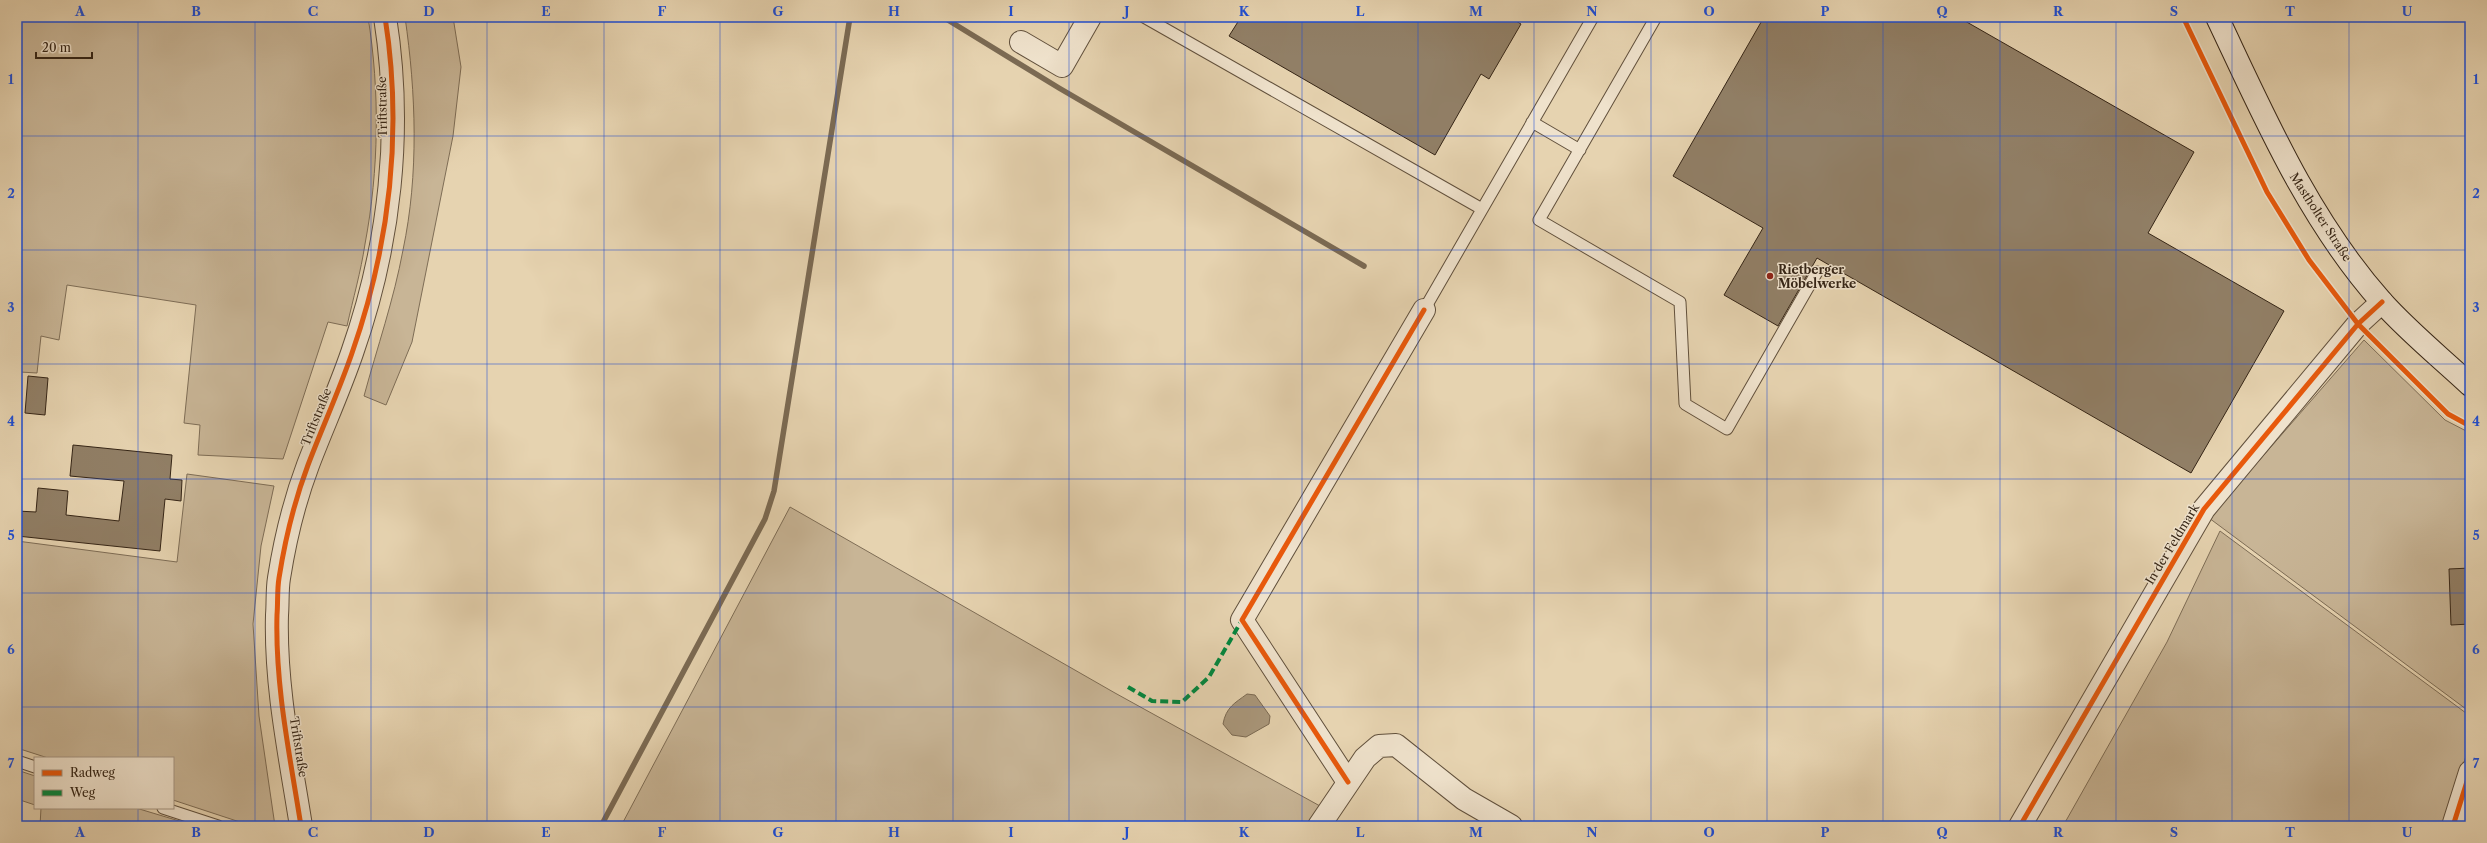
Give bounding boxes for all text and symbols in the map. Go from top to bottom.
text: A [74,3,86,19]
text: B [191,3,201,19]
text: C [308,3,318,19]
text: D [423,3,435,19]
text: E [541,3,551,19]
text: F [658,3,667,19]
text: G [772,3,784,19]
text: H [888,3,900,19]
text: I [1008,3,1014,19]
text: J [1122,3,1130,19]
text: K [1239,3,1250,19]
text: L [1356,3,1365,19]
text: M [1469,3,1483,19]
text: N [1586,3,1598,19]
text: O [1703,3,1715,19]
text: P [1821,3,1830,19]
text: Q [1936,3,1948,19]
text: R [2053,3,2064,19]
text: S [2170,3,2178,19]
text: T [2285,3,2295,19]
text: U [2402,3,2413,19]
scale bar [36,34,92,60]
text: 20 m [42,40,71,55]
text: 1 [8,71,14,87]
text: 1 [2473,71,2479,87]
street label: Triftstraße [374,76,390,138]
street label: Mastholter Straße [2287,170,2355,264]
text: 2 [7,185,15,201]
text: 2 [2472,185,2480,201]
place label: Rietberger Möbelwerke [1778,262,1856,291]
marker: Rietberger Möbelwerke [1765,271,1775,281]
text: 3 [7,299,15,315]
text: 3 [2472,299,2480,315]
street label: Triftstraße [298,386,334,448]
text: 4 [7,413,15,429]
text: 4 [2472,413,2480,429]
street label: In der Feldmark [2142,500,2203,587]
text: 5 [7,527,15,543]
text: 5 [2472,527,2480,543]
text: 6 [7,641,15,657]
text: 6 [2472,641,2480,657]
street label: Triftstraße [287,716,311,779]
text: 7 [8,755,15,771]
text: 7 [2473,755,2480,771]
legend [34,757,174,809]
text: Radweg [70,765,116,780]
text: Weg [69,785,96,800]
text: A [74,824,86,840]
text: B [191,824,201,840]
text: C [308,824,318,840]
text: D [423,824,435,840]
text: E [541,824,551,840]
text: F [658,824,667,840]
text: G [772,824,784,840]
text: H [888,824,900,840]
text: I [1008,824,1014,840]
text: J [1122,824,1130,840]
text: K [1239,824,1250,840]
text: L [1356,824,1365,840]
text: M [1469,824,1483,840]
text: N [1586,824,1598,840]
text: O [1703,824,1715,840]
text: P [1821,824,1830,840]
text: Q [1936,824,1948,840]
text: R [2053,824,2064,840]
text: S [2170,824,2178,840]
text: T [2285,824,2295,840]
text: U [2402,824,2413,840]

